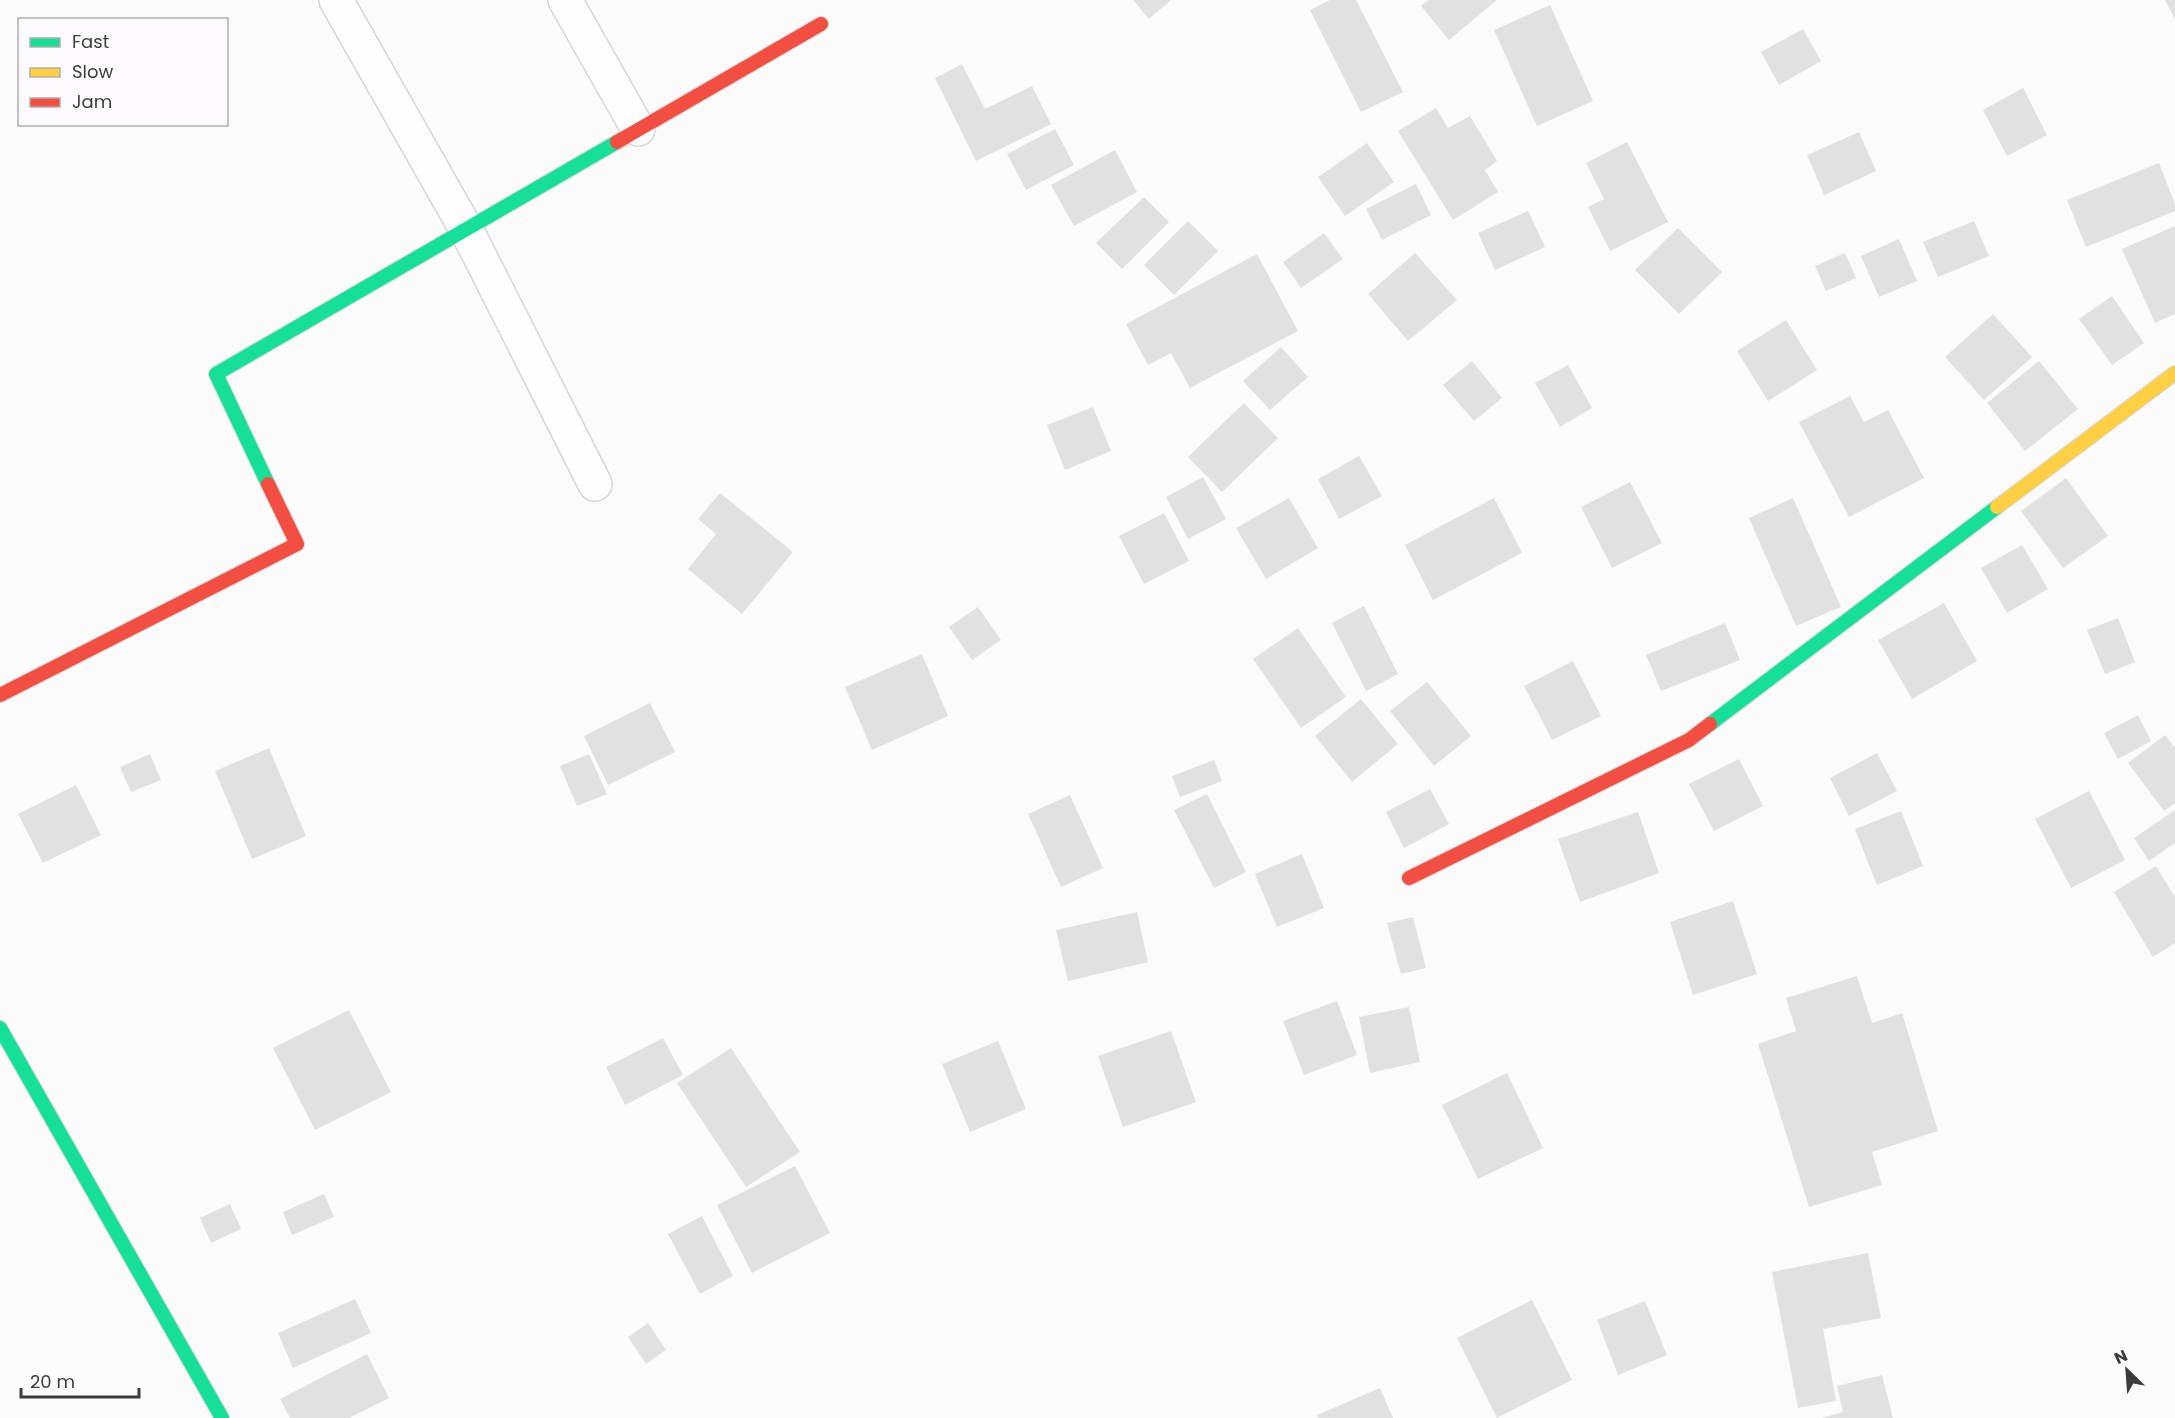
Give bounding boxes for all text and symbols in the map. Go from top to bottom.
legend [18,18,228,126]
text: Fast [72,29,109,54]
text: Slow [72,59,114,84]
text: Jam [72,89,112,114]
north arrow [2097,1340,2157,1400]
text: N [2111,1344,2131,1370]
scale bar [21,1361,140,1399]
text: 20 m [30,1369,75,1394]

